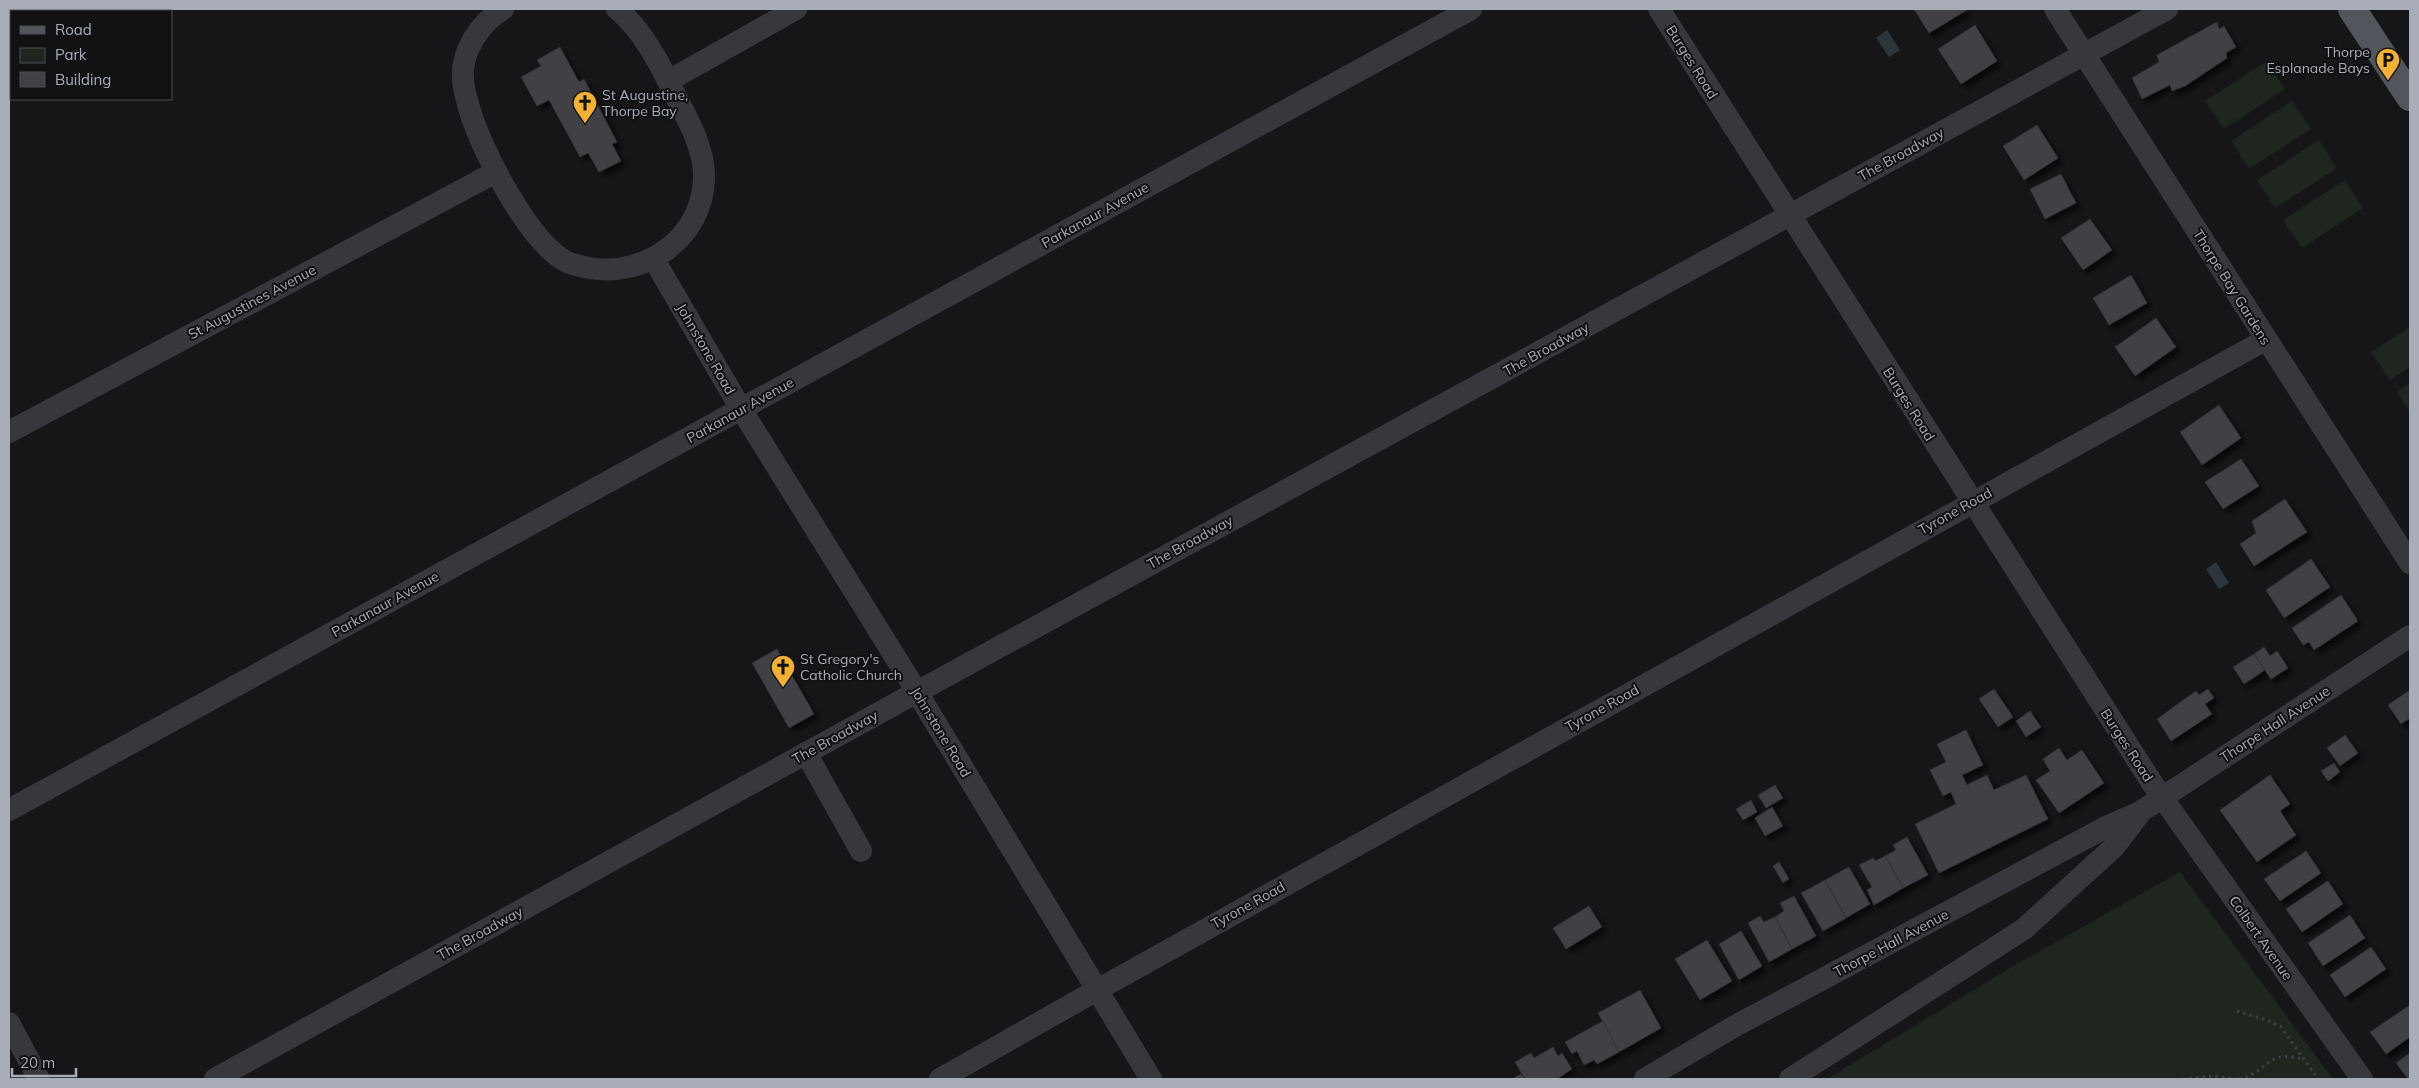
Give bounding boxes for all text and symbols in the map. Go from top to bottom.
legend [10,10,172,100]
text: Road [55,20,92,39]
street label: Burges Road [1662,22,1722,102]
place label: Thorpe Esplanade Bays [2266,43,2370,77]
text: Park [55,45,87,64]
parking icon: Thorpe Esplanade Bays [2375,47,2401,81]
text: Building [55,70,111,89]
place label: St Augustine, Thorpe Bay [602,86,688,120]
church icon: St Augustine, Thorpe Bay [572,90,598,124]
street label: The Broadway [1855,123,1947,185]
street label: Parkanaur Avenue [1038,178,1152,252]
street label: Thorpe Bay Gardens [2189,226,2275,348]
street label: St Augustines Avenue [185,261,319,343]
street label: Johnstone Road [673,300,739,398]
street label: The Broadway [1500,318,1592,380]
street label: Burges Road [1879,364,1939,444]
street label: Parkanaur Avenue [683,373,797,447]
street label: Tyrone Road [1915,483,1995,539]
street label: The Broadway [1144,511,1236,573]
street label: Parkanaur Avenue [328,567,442,641]
place label: St Gregory's Catholic Church [800,650,902,684]
church icon: St Gregory's Catholic Church [770,654,796,688]
street label: Tyrone Road [1562,680,1642,736]
street label: Thorpe Hall Avenue [2217,682,2333,766]
street label: Johnstone Road [907,683,975,781]
street label: Burges Road [2097,705,2157,785]
street label: The Broadway [789,706,881,768]
street label: Tyrone Road [1208,877,1288,933]
street label: Colbert Avenue [2225,892,2297,984]
street label: The Broadway [434,902,526,964]
street label: Thorpe Hall Avenue [1830,905,1952,981]
scale bar [12,1046,76,1078]
text: 20 m [20,1053,55,1072]

